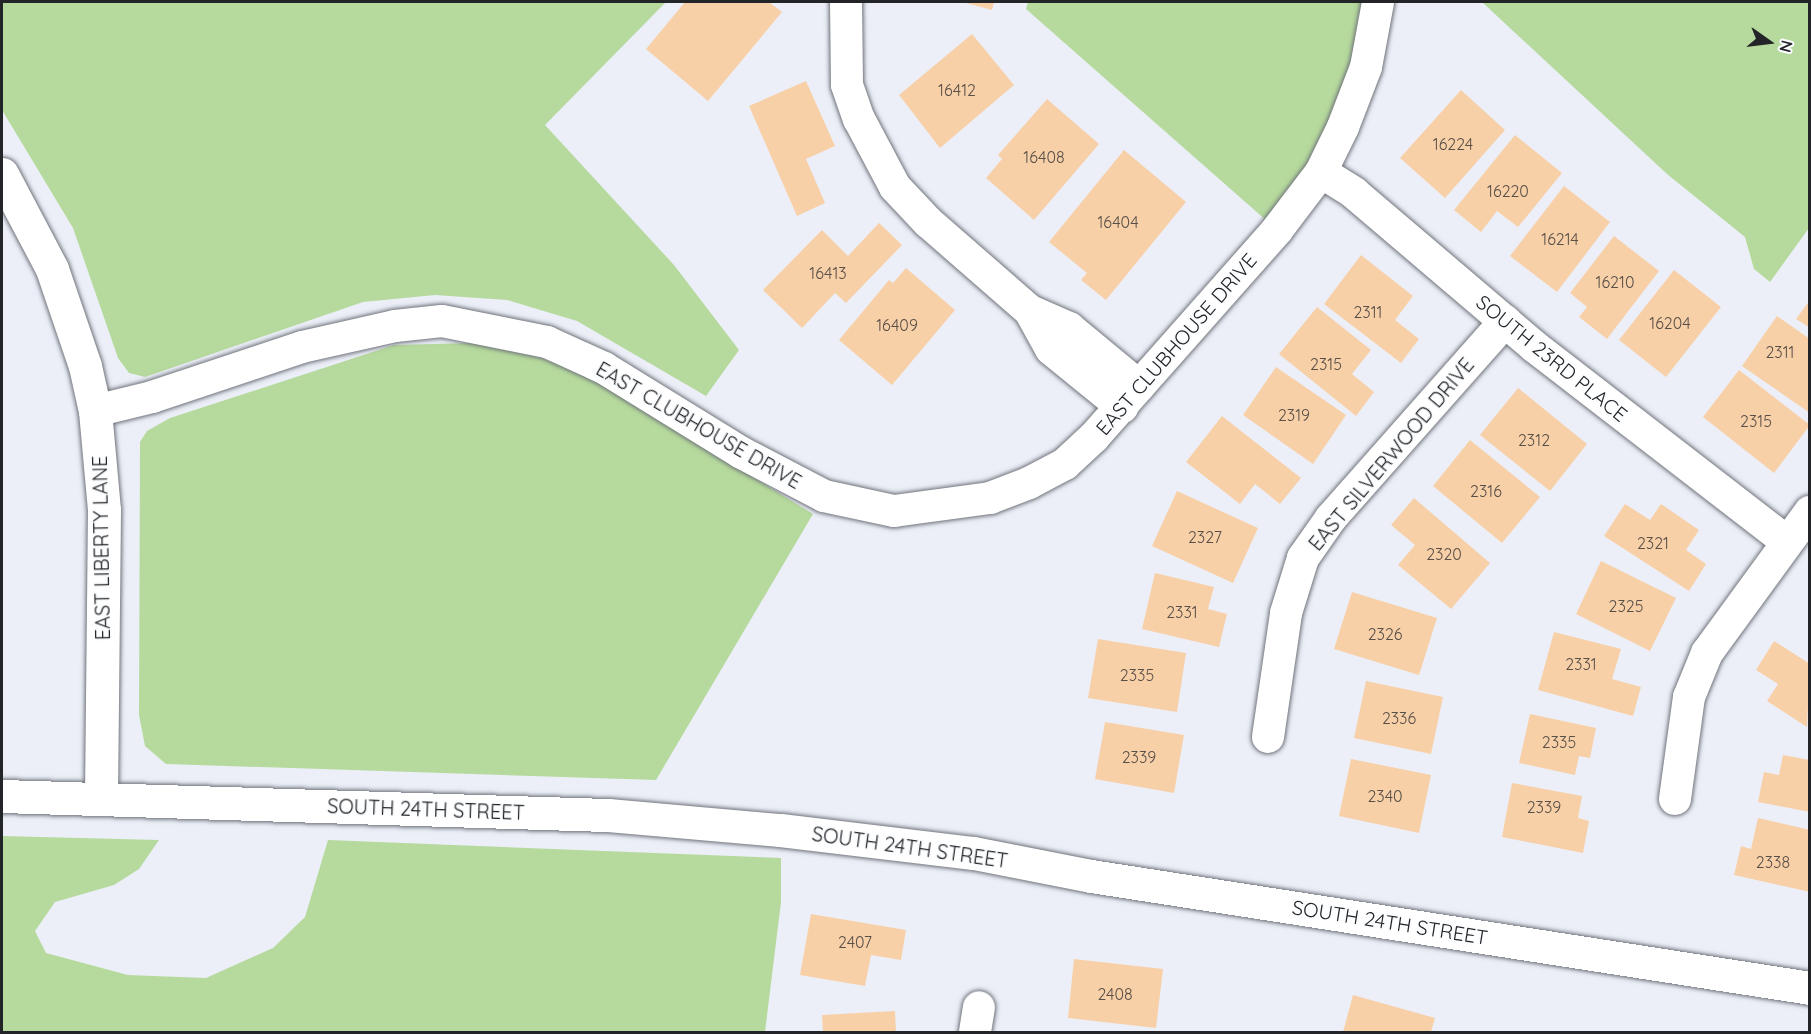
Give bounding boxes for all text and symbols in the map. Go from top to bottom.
north arrow [1739,12,1799,72]
text: N [1775,38,1798,54]
house number: 16412 [938,80,976,100]
house number: 16224 [1433,134,1473,154]
house number: 16408 [1023,147,1065,167]
house number: 16220 [1487,181,1529,201]
house number: 16404 [1097,212,1139,232]
house number: 16214 [1541,229,1579,249]
street label: EAST CLUBHOUSE DRIVE [1091,248,1261,440]
house number: 16413 [809,263,847,283]
house number: 16210 [1596,272,1634,292]
street label: SOUTH 23RD PLACE [1472,290,1632,426]
house number: 2311 [1353,302,1383,322]
house number: 16204 [1649,313,1691,333]
house number: 16409 [876,315,918,335]
house number: 2311 [1765,342,1795,362]
street label: EAST SILVERWOOD DRIVE [1303,353,1479,555]
house number: 2315 [1310,354,1342,374]
street label: EAST CLUBHOUSE DRIVE [592,356,806,494]
house number: 2319 [1278,405,1310,425]
house number: 2315 [1740,411,1772,431]
house number: 2312 [1518,430,1550,450]
street label: EAST LIBERTY LANE [87,455,115,641]
house number: 2316 [1470,481,1502,501]
house number: 2327 [1188,527,1222,547]
house number: 2321 [1637,533,1669,553]
house number: 2320 [1426,544,1462,564]
house number: 2325 [1609,596,1643,616]
house number: 2331 [1166,602,1198,622]
house number: 2326 [1368,624,1402,644]
house number: 2331 [1565,654,1597,674]
house number: 2335 [1120,665,1154,685]
house number: 2336 [1382,708,1416,728]
house number: 2335 [1542,732,1576,752]
house number: 2339 [1122,747,1156,767]
house number: 2340 [1367,786,1403,806]
street label: SOUTH 24TH STREET [327,794,525,824]
house number: 2339 [1527,797,1561,817]
street label: SOUTH 24TH STREET [811,821,1009,873]
house number: 2338 [1756,852,1790,872]
street label: SOUTH 24TH STREET [1291,895,1489,949]
house number: 2407 [838,932,872,952]
house number: 2408 [1097,984,1133,1004]

